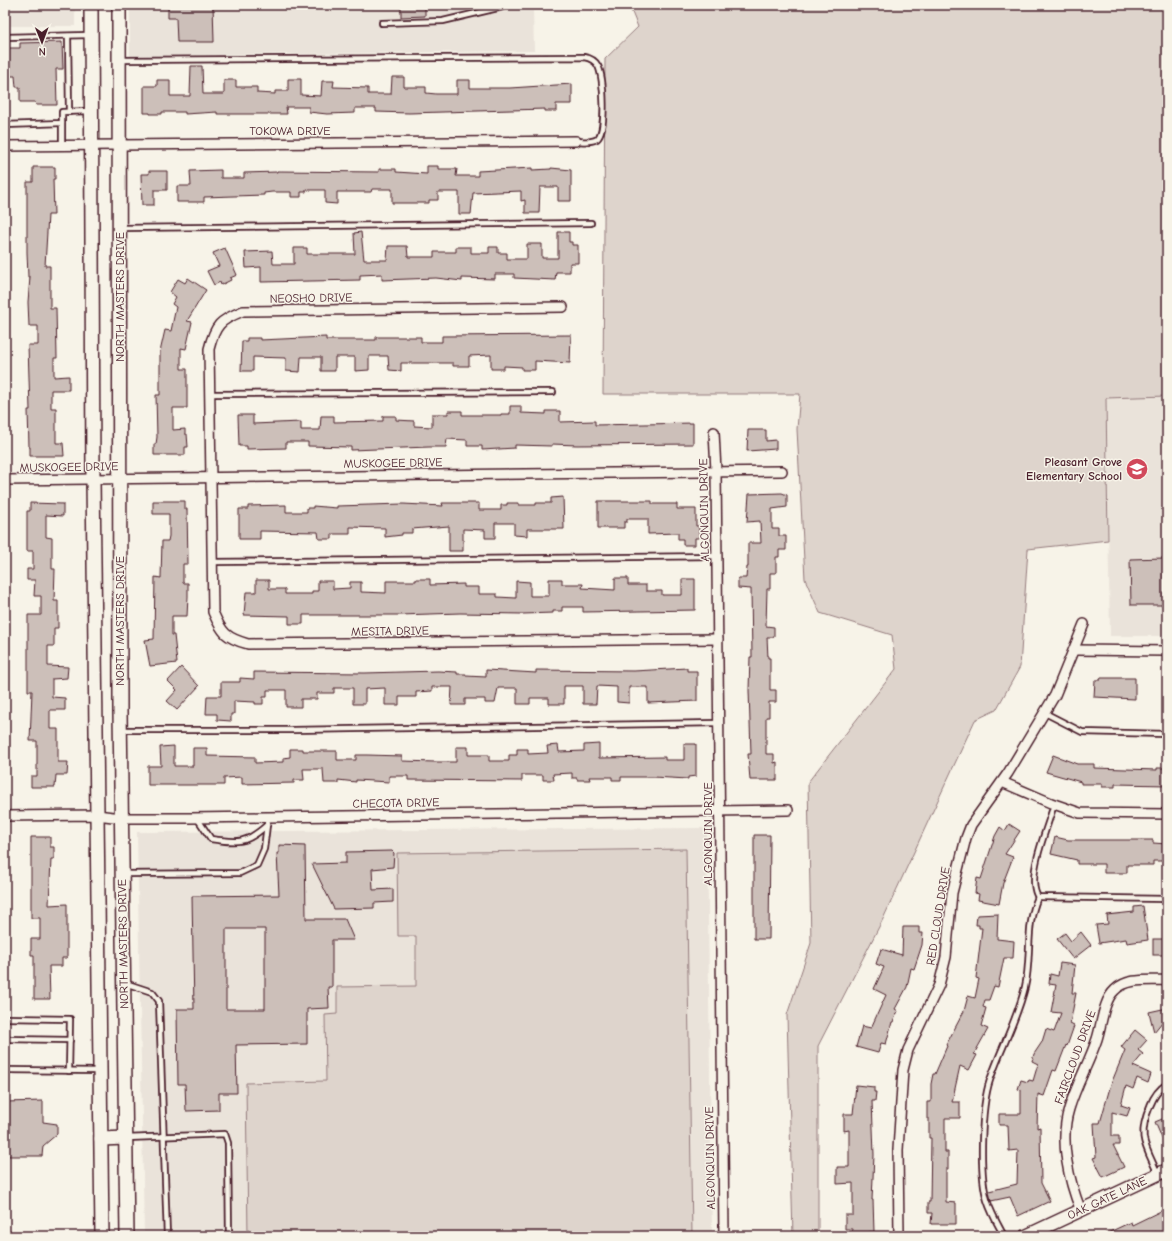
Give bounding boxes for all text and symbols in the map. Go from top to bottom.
north arrow [22,22,62,62]
text: N [38,45,46,58]
street label: TOKOWA DRIVE [250,124,330,138]
street label: NORTH MASTERS DRIVE [113,232,127,362]
street label: NEOSHO DRIVE [269,290,353,306]
street label: MUSKOGEE DRIVE [343,455,443,471]
place label: Pleasant Grove Elementary School [1026,455,1122,483]
school or university icon: Pleasant Grove Elementary School [1124,456,1150,482]
street label: ALGONQUIN DRIVE [696,458,712,562]
street label: MUSKOGEE DRIVE [19,459,119,475]
street label: NORTH MASTERS DRIVE [113,556,127,686]
street label: MESITA DRIVE [351,623,429,639]
street label: ALGONQUIN DRIVE [701,782,715,886]
street label: CHECOTA DRIVE [352,795,440,811]
street label: RED CLOUD DRIVE [923,866,953,966]
street label: NORTH MASTERS DRIVE [115,879,131,1009]
street label: FAIRCLOUD DRIVE [1051,1008,1099,1106]
street label: ALGONQUIN DRIVE [702,1106,718,1210]
street label: OAK GATE LANE [1065,1174,1149,1222]

